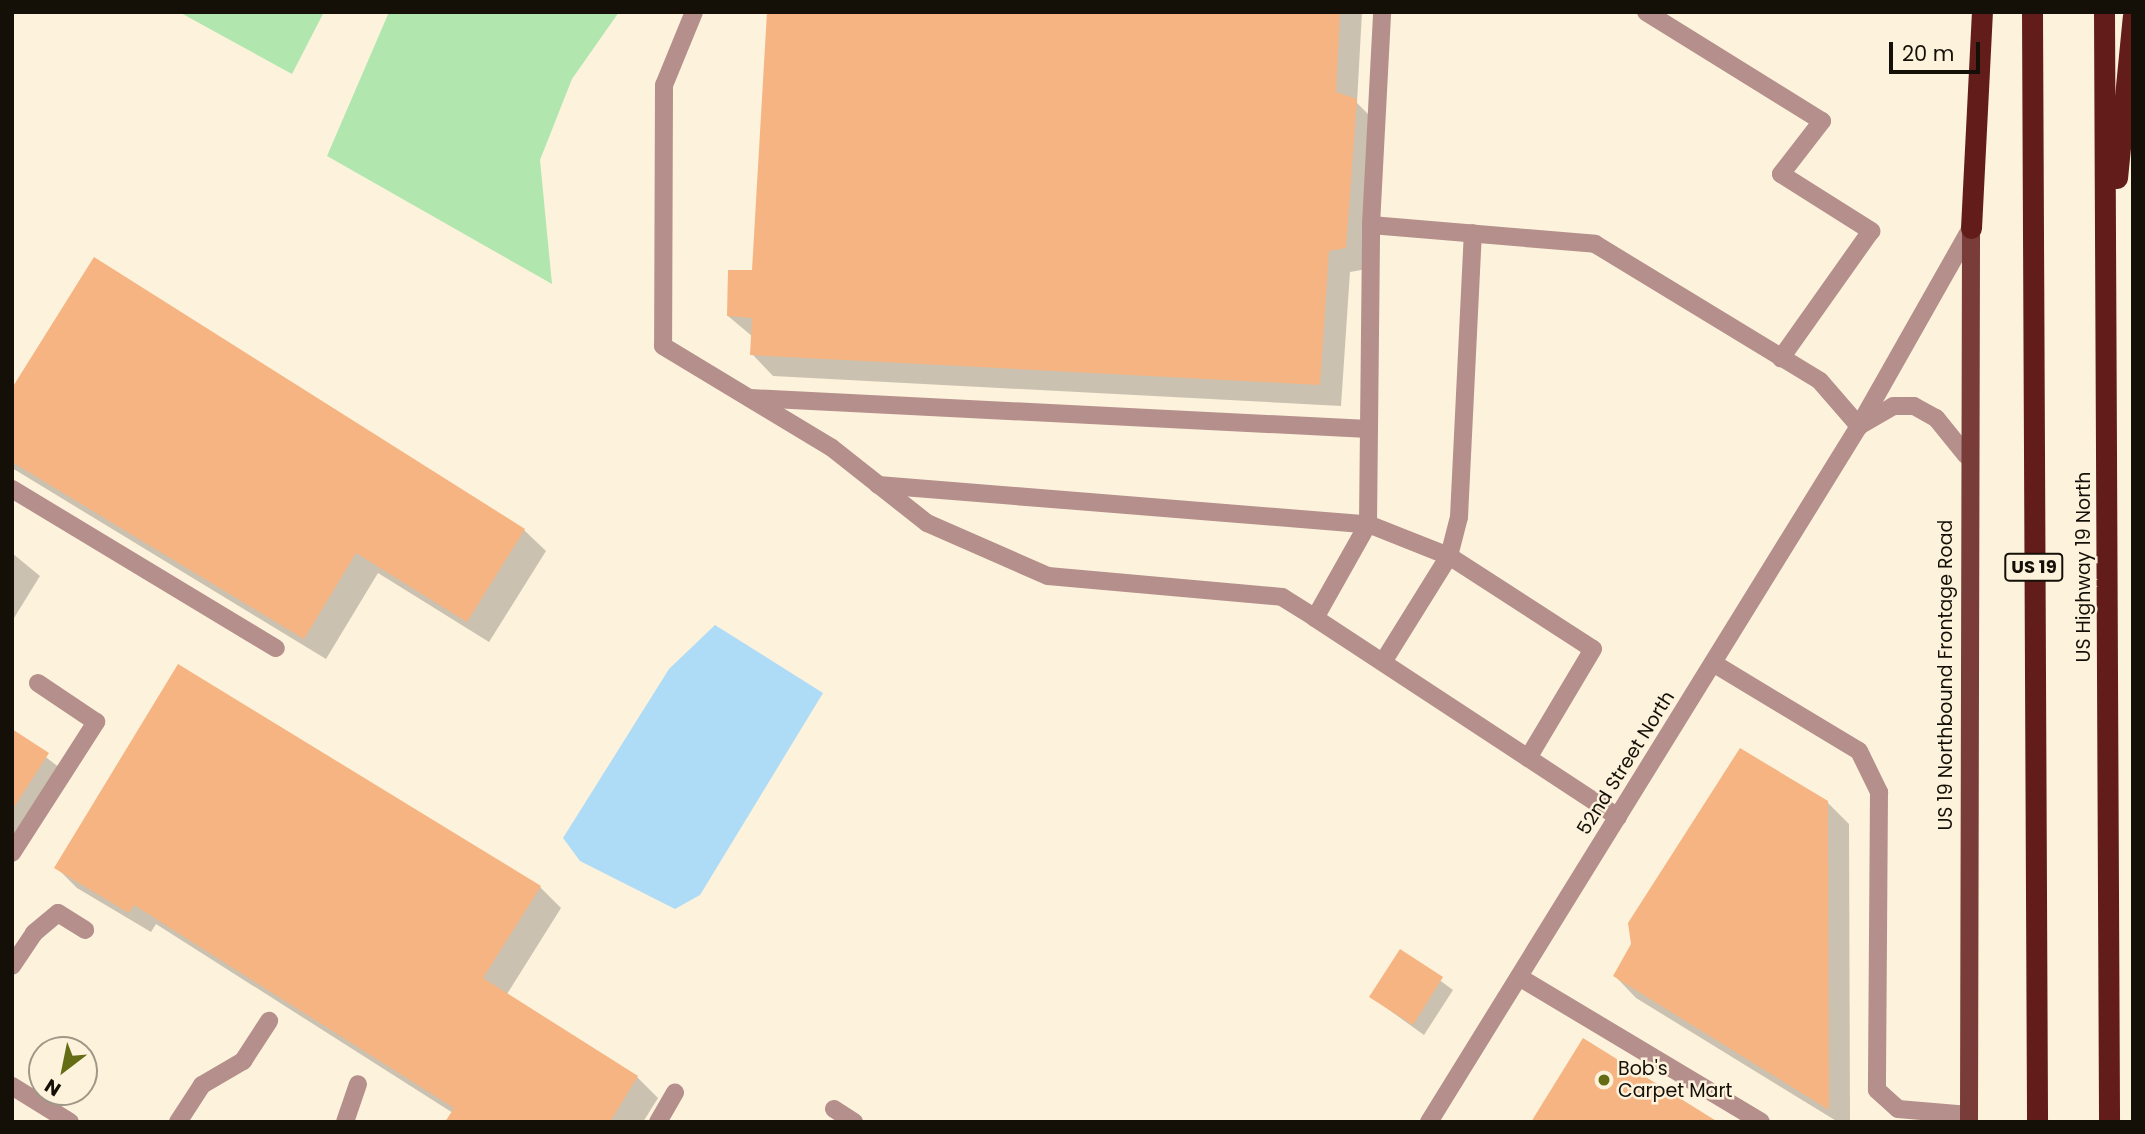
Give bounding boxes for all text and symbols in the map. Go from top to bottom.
scale bar [1893,28,1984,72]
text: 20 m [1902,39,1955,68]
street label: US Highway 19 North [2073,472,2095,662]
street label: US 19 Northbound Frontage Road [1935,520,1957,830]
road number: US 19 [2004,552,2064,582]
street label: 52nd Street North [1573,687,1679,839]
north arrow [28,1036,98,1106]
place label: Bob's Carpet Mart [1618,1058,1732,1102]
text: N [39,1072,66,1103]
marker: Bob's Carpet Mart [1596,1072,1612,1088]

